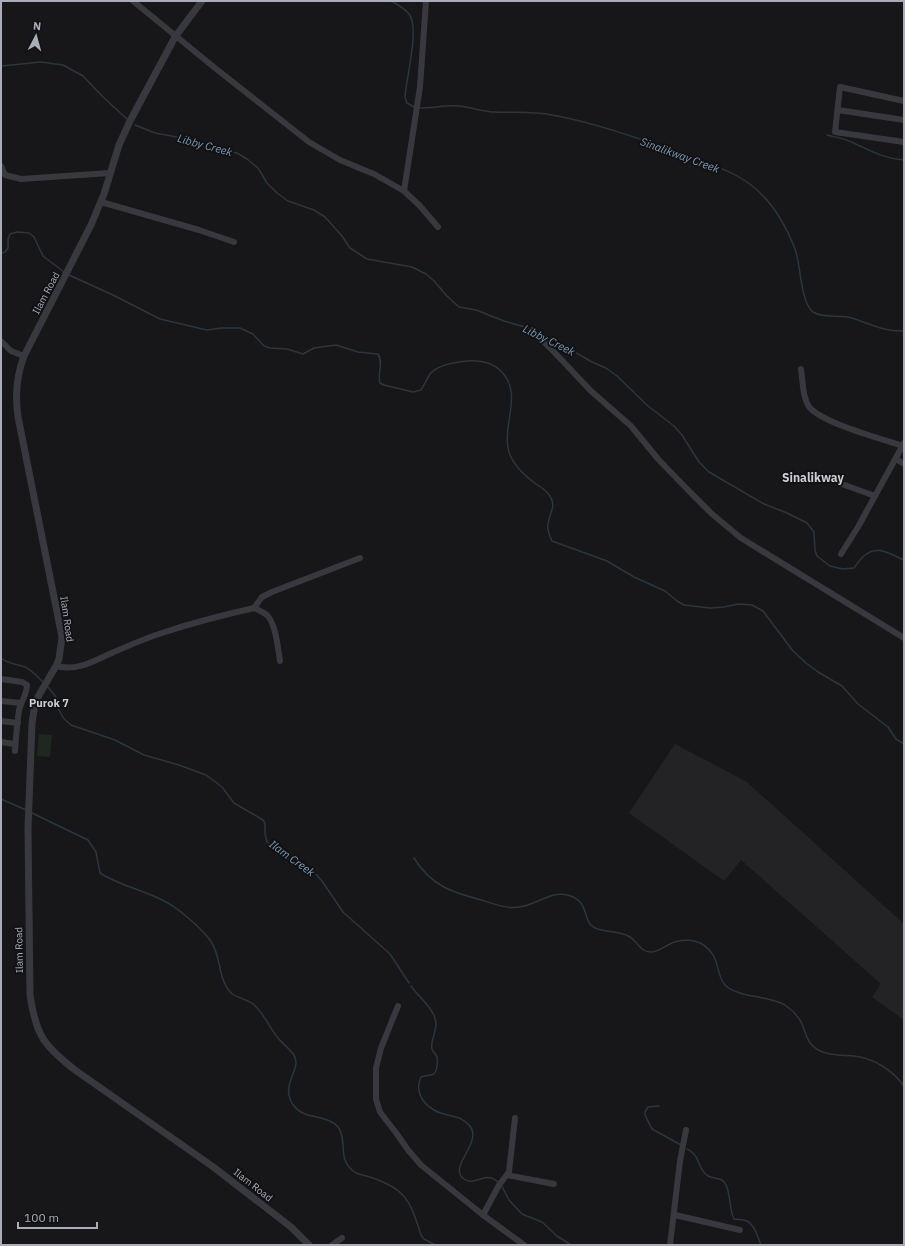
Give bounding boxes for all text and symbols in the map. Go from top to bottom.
north arrow [16,16,56,56]
text: N [32,19,42,33]
water label: Libby Creek [176,131,234,159]
water label: Sinalikway Creek [639,134,722,176]
street label: Ilam Road [29,270,63,316]
water label: Libby Creek [521,321,578,359]
district label: Sinalikway [782,470,845,485]
street label: Ilam Road [57,595,77,643]
district label: Purok 7 [29,696,69,710]
water label: Ilam Creek [266,837,318,879]
street label: Ilam Road [12,927,26,973]
street label: Ilam Road [231,1166,275,1204]
scale bar [18,1204,97,1230]
text: 100 m [24,1210,59,1225]

